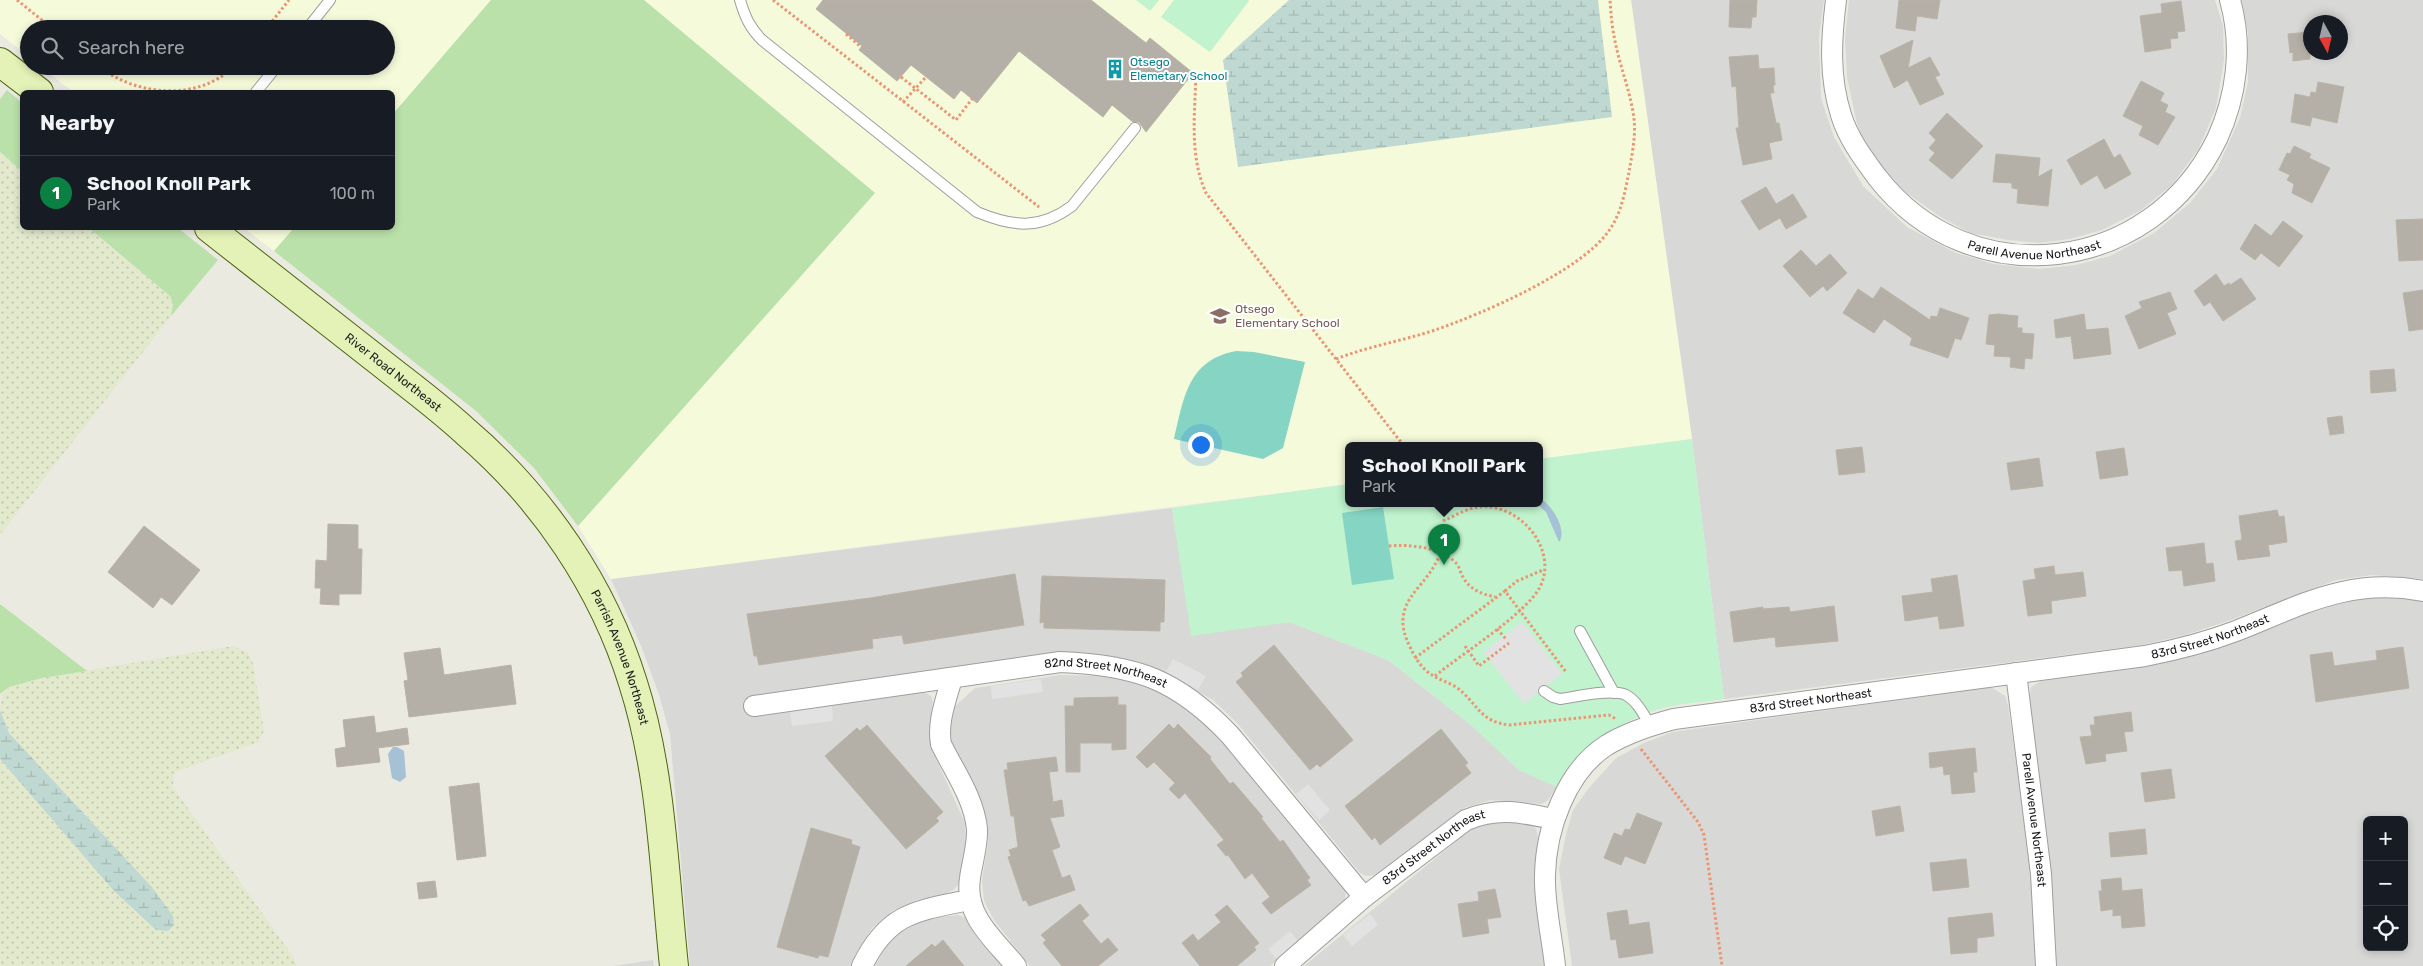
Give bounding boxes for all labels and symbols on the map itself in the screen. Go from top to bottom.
north arrow [2303,15,2348,60]
place label: Otsego Elemetary School [1130,55,1228,83]
building icon: Otsego Elemetary School [1104,58,1126,80]
street label: Parell Avenue Northeast [1966,237,2103,262]
place label: Otsego Elementary School [1235,302,1340,330]
school or university icon: Otsego Elementary School [1209,305,1231,327]
street label: River Road Northeast [342,330,444,415]
your location [1188,432,1214,458]
pin: 1 [1428,524,1460,565]
street label: Parrish Avenue Northeast [588,587,651,726]
street label: 83rd Street Northeast [2150,611,2271,662]
street label: 82nd Street Northeast [1043,655,1170,691]
street label: 83rd Street Northeast [1749,686,1873,716]
street label: Parell Avenue Northeast [2019,752,2049,888]
street label: 83rd Street Northeast [1379,807,1487,888]

